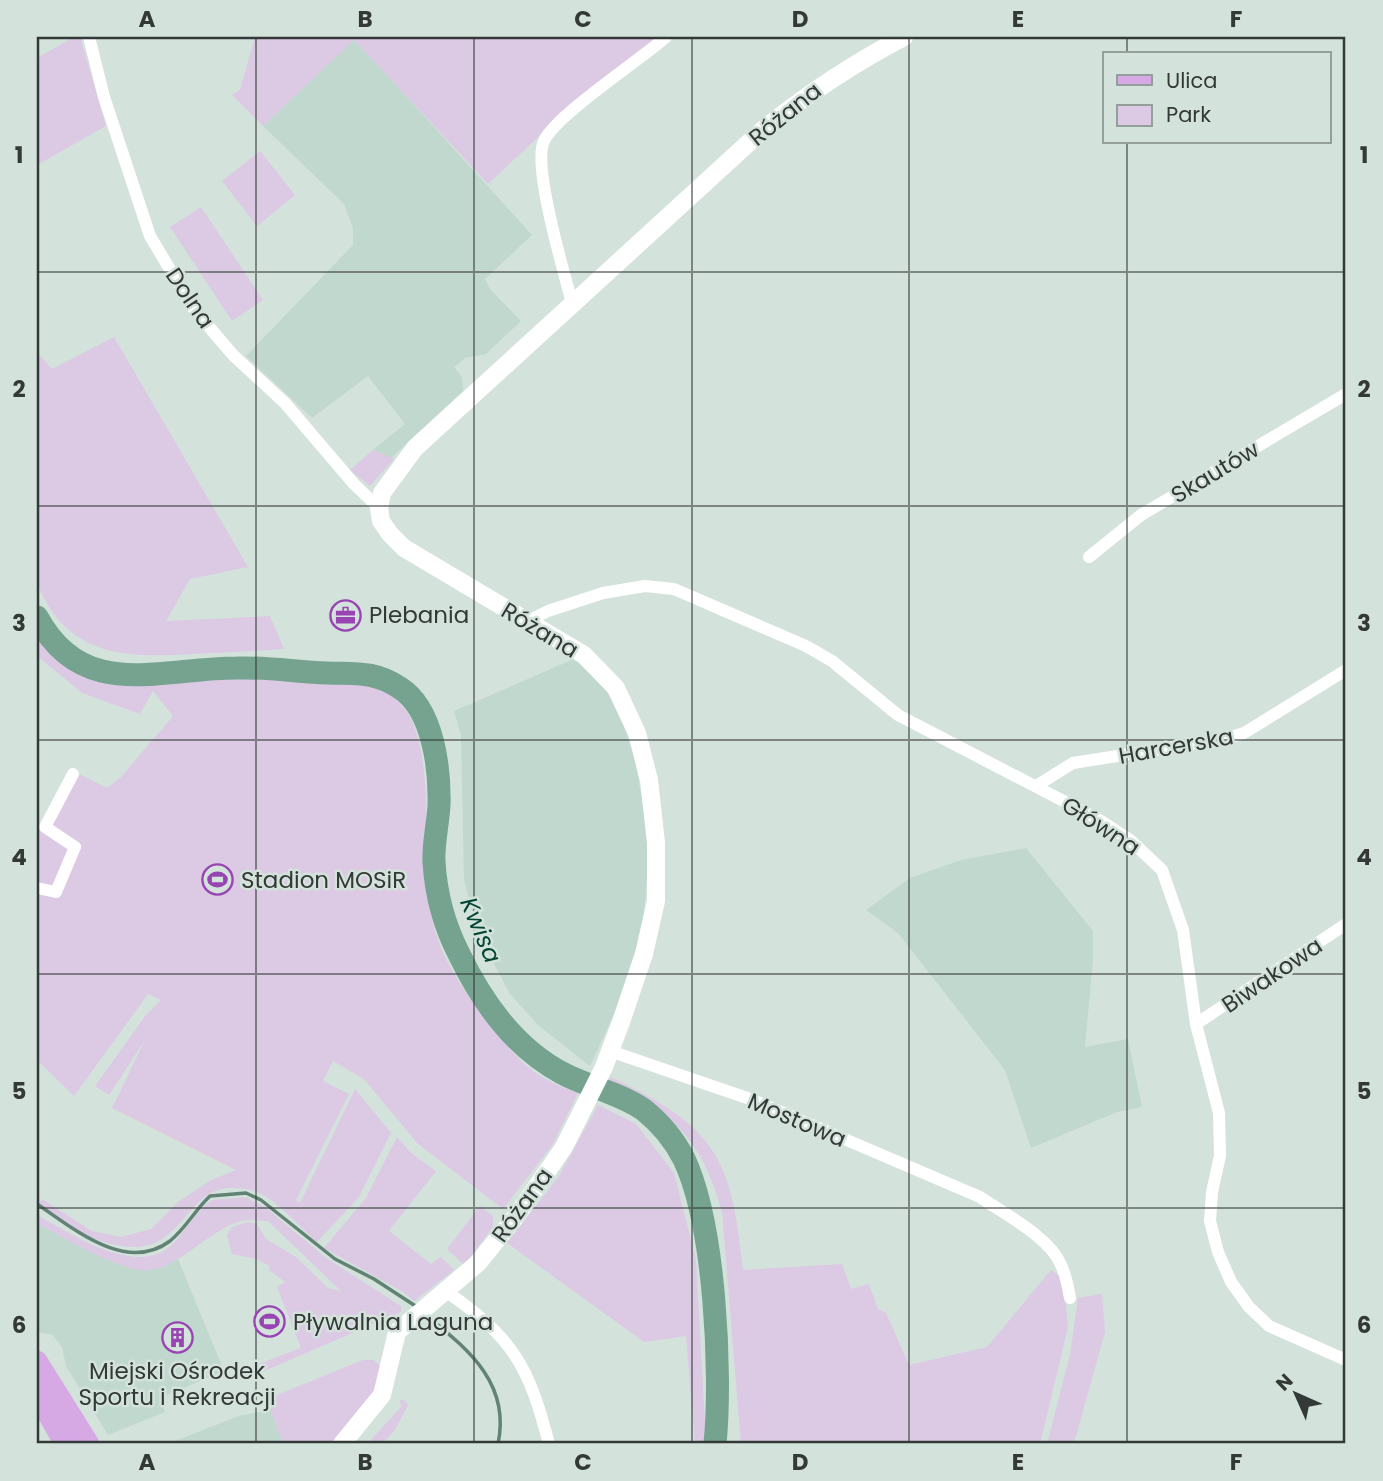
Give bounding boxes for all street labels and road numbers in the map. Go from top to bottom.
street label: Różana [742,75,828,153]
street label: Dolna [158,261,222,335]
street label: Skautów [1165,433,1265,511]
street label: Różana [495,594,585,666]
street label: Harcerska [1116,720,1236,772]
street label: Główna [1056,789,1146,863]
street label: Biwakowa [1215,930,1329,1020]
street label: Mostowa [743,1085,851,1155]
street label: Różana [484,1161,560,1249]

